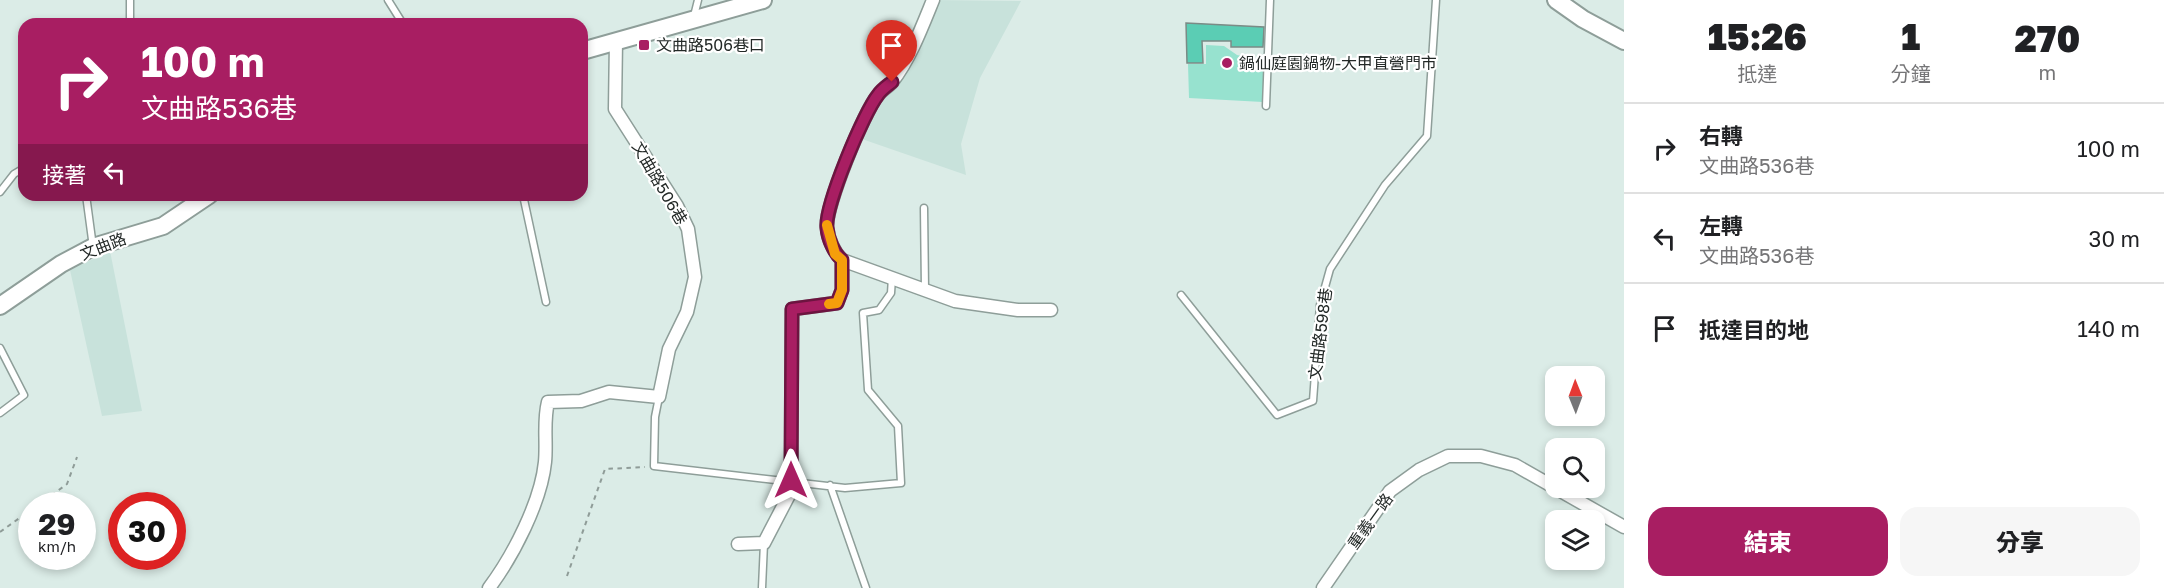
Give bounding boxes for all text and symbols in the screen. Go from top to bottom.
text: 15:26 [1708,15,1807,58]
text: 1 [1901,15,1920,58]
text: 270 [2014,17,2080,60]
pin [866,20,917,82]
icon: arrive [875,29,908,62]
place label: 文曲路506巷口 [656,35,765,55]
text: 100 m [141,36,264,86]
marker: 文曲路506巷口 [637,38,651,52]
icon: right [42,42,120,120]
place label: 鍋仙庭園鍋物-大甲直營門市 [1239,53,1437,73]
marker: 鍋仙庭園鍋物-大甲直營門市 [1220,56,1234,70]
text: m [2038,60,2056,84]
text: 抵達 [1737,61,1777,85]
text: 分鐘 [1891,61,1931,85]
text: 文曲路536巷 [141,92,297,124]
text: 右轉 [1699,122,1743,149]
icon: right [1648,132,1681,165]
text: 100 m [2077,135,2140,162]
street label: 文曲路506巷 [628,138,692,228]
text: 文曲路536巷 [1699,153,1814,177]
icon: left [98,156,131,189]
text: 接著 [42,161,86,188]
text: 左轉 [1699,212,1743,239]
icon: left [1648,222,1681,255]
text: 30 m [2089,225,2140,252]
street label: 文曲路 [77,228,129,264]
text: 文曲路536巷 [1699,243,1814,267]
street label: 文曲路598巷 [1304,287,1336,381]
icon: arrive [1648,312,1681,345]
text: 140 m [2077,315,2140,342]
text: 抵達目的地 [1699,316,1809,343]
north arrow [1545,366,1605,426]
map controls [1545,366,1605,570]
button: search [1545,438,1605,498]
position arrow [759,448,823,512]
street label: 重義一路 [1343,489,1397,553]
speed limit sign: 30 [108,492,186,570]
text: 29 [38,506,76,542]
button: 結束 [1648,507,1888,576]
button: 分享 [1900,507,2140,576]
button: layers [1545,510,1605,570]
text: km/h [38,537,76,555]

